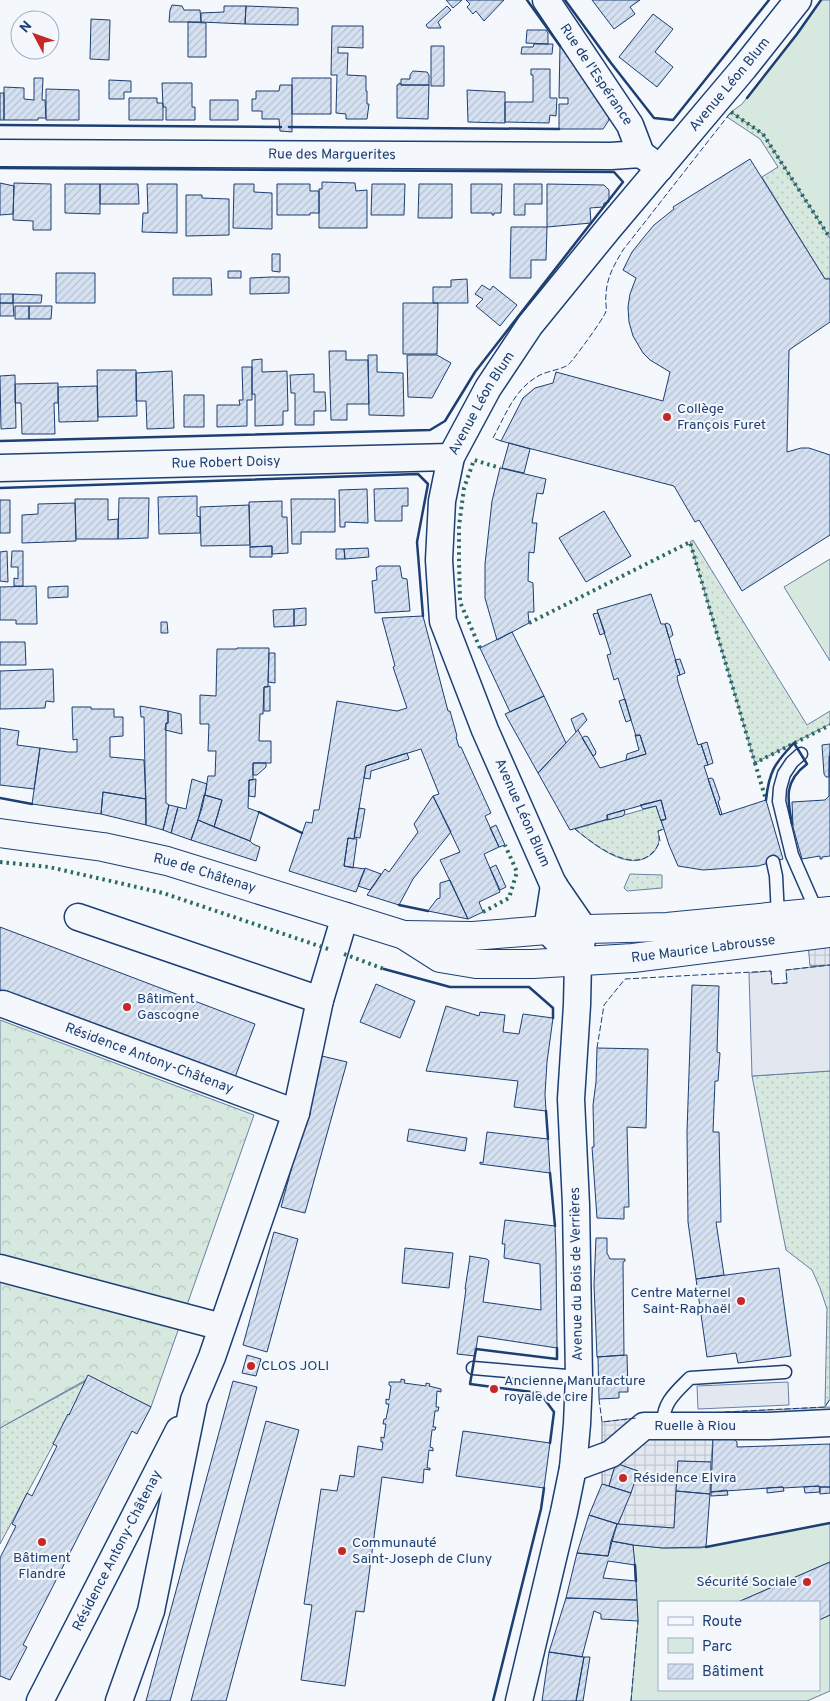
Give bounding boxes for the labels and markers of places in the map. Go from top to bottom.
place label: Collège François Furet [677,401,766,434]
marker: Collège François Furet [661,411,673,423]
place label: Bâtiment Gascogne [137,991,199,1024]
marker: Bâtiment Gascogne [121,1001,133,1013]
place label: Centre Maternel Saint-Raphaël [630,1285,731,1318]
marker: Centre Maternel Saint-Raphaël [735,1295,747,1307]
place label: CLOS JOLI [261,1358,329,1375]
marker: CLOS JOLI [245,1360,257,1372]
place label: Ancienne Manufacture royale de cire [504,1373,646,1406]
marker: Ancienne Manufacture royale de cire [488,1383,500,1395]
place label: Résidence Elvira [633,1470,737,1487]
marker: Résidence Elvira [617,1472,629,1484]
place label: Communauté Saint-Joseph de Cluny [352,1535,492,1568]
marker: Bâtiment Flandre [36,1536,48,1548]
marker: Communauté Saint-Joseph de Cluny [336,1545,348,1557]
place label: Bâtiment Flandre [13,1550,71,1583]
place label: Sécurité Sociale [696,1574,797,1591]
marker: Sécurité Sociale [801,1576,813,1588]

